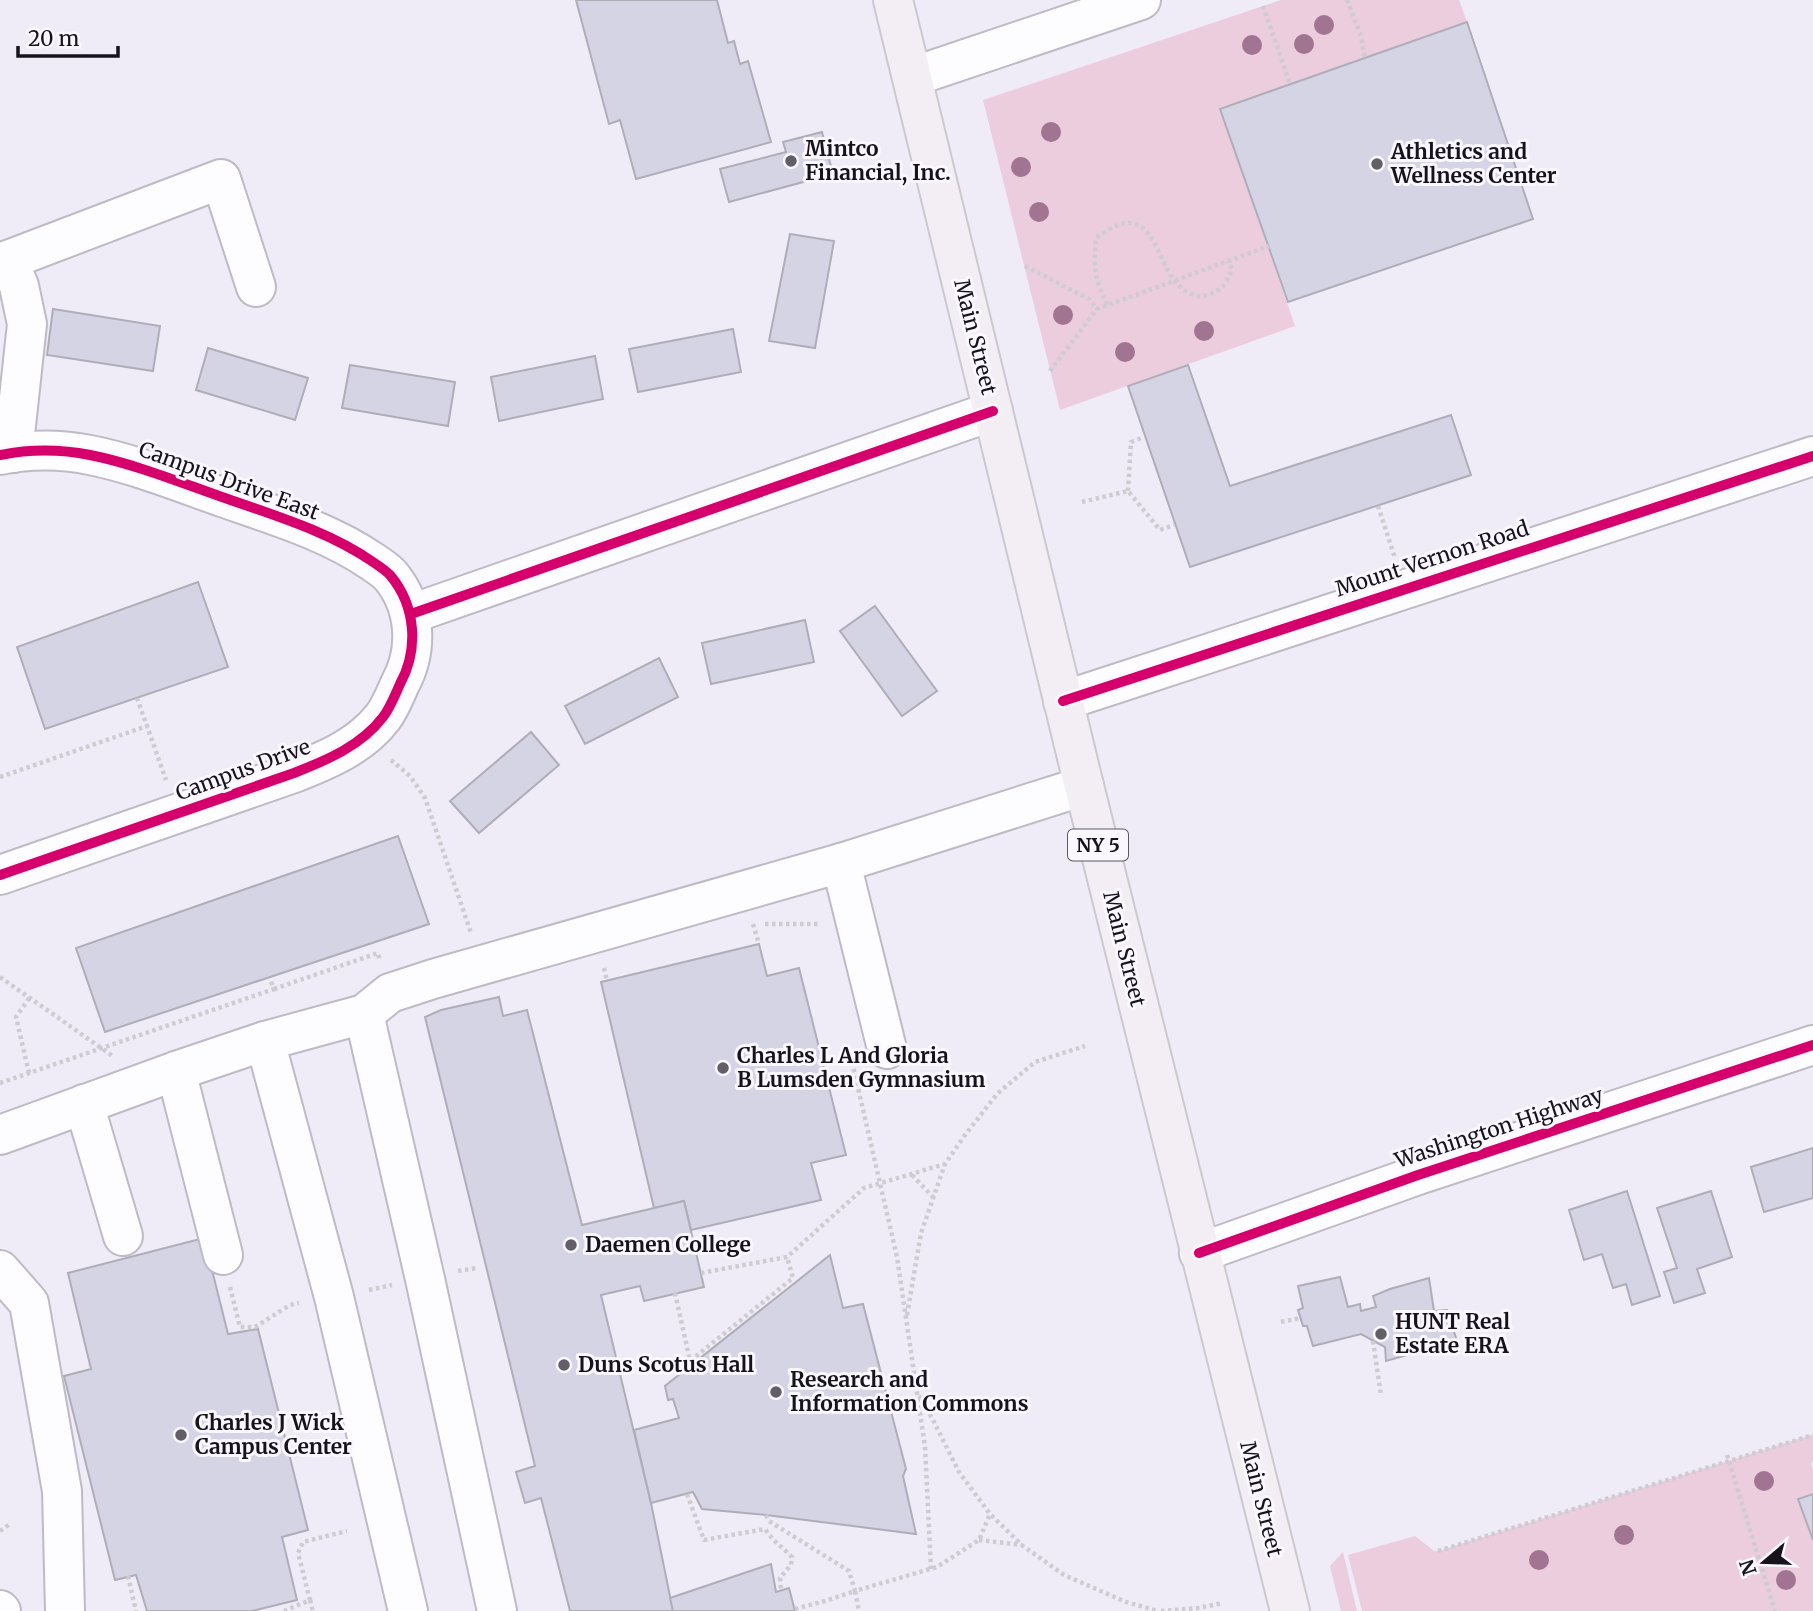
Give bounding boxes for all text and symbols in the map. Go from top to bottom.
scale bar [18,14,117,58]
text: 20 m [28,25,80,52]
place label: Mintco Financial, Inc. [805,135,951,186]
place label: Athletics and Wellness Center [1390,138,1557,189]
marker: Mintco Financial, Inc. [783,153,799,169]
marker: Athletics and Wellness Center [1369,156,1385,172]
street label: Main Street [948,276,1003,397]
street label: Campus Drive East [135,435,323,526]
street label: Mount Vernon Road [1332,514,1532,603]
street label: Campus Drive [172,733,314,806]
road number: NY 5 [1068,830,1128,860]
street label: Main Street [1097,888,1152,1009]
place label: Charles L And Gloria B Lumsden Gymnasium [737,1042,985,1093]
marker: Charles L And Gloria B Lumsden Gymnasium [715,1060,731,1076]
street label: Washington Highway [1390,1081,1607,1174]
place label: Daemen College [585,1231,751,1258]
marker: Daemen College [563,1237,579,1253]
place label: HUNT Real Estate ERA [1395,1308,1510,1359]
marker: HUNT Real Estate ERA [1373,1326,1389,1342]
place label: Duns Scotus Hall [578,1351,754,1378]
marker: Duns Scotus Hall [556,1357,572,1373]
place label: Research and Information Commons [790,1366,1029,1417]
marker: Research and Information Commons [768,1384,784,1400]
place label: Charles J Wick Campus Center [195,1409,352,1460]
marker: Charles J Wick Campus Center [173,1427,189,1443]
street label: Main Street [1234,1438,1289,1559]
north arrow [1729,1527,1799,1597]
text: N [1734,1557,1762,1579]

